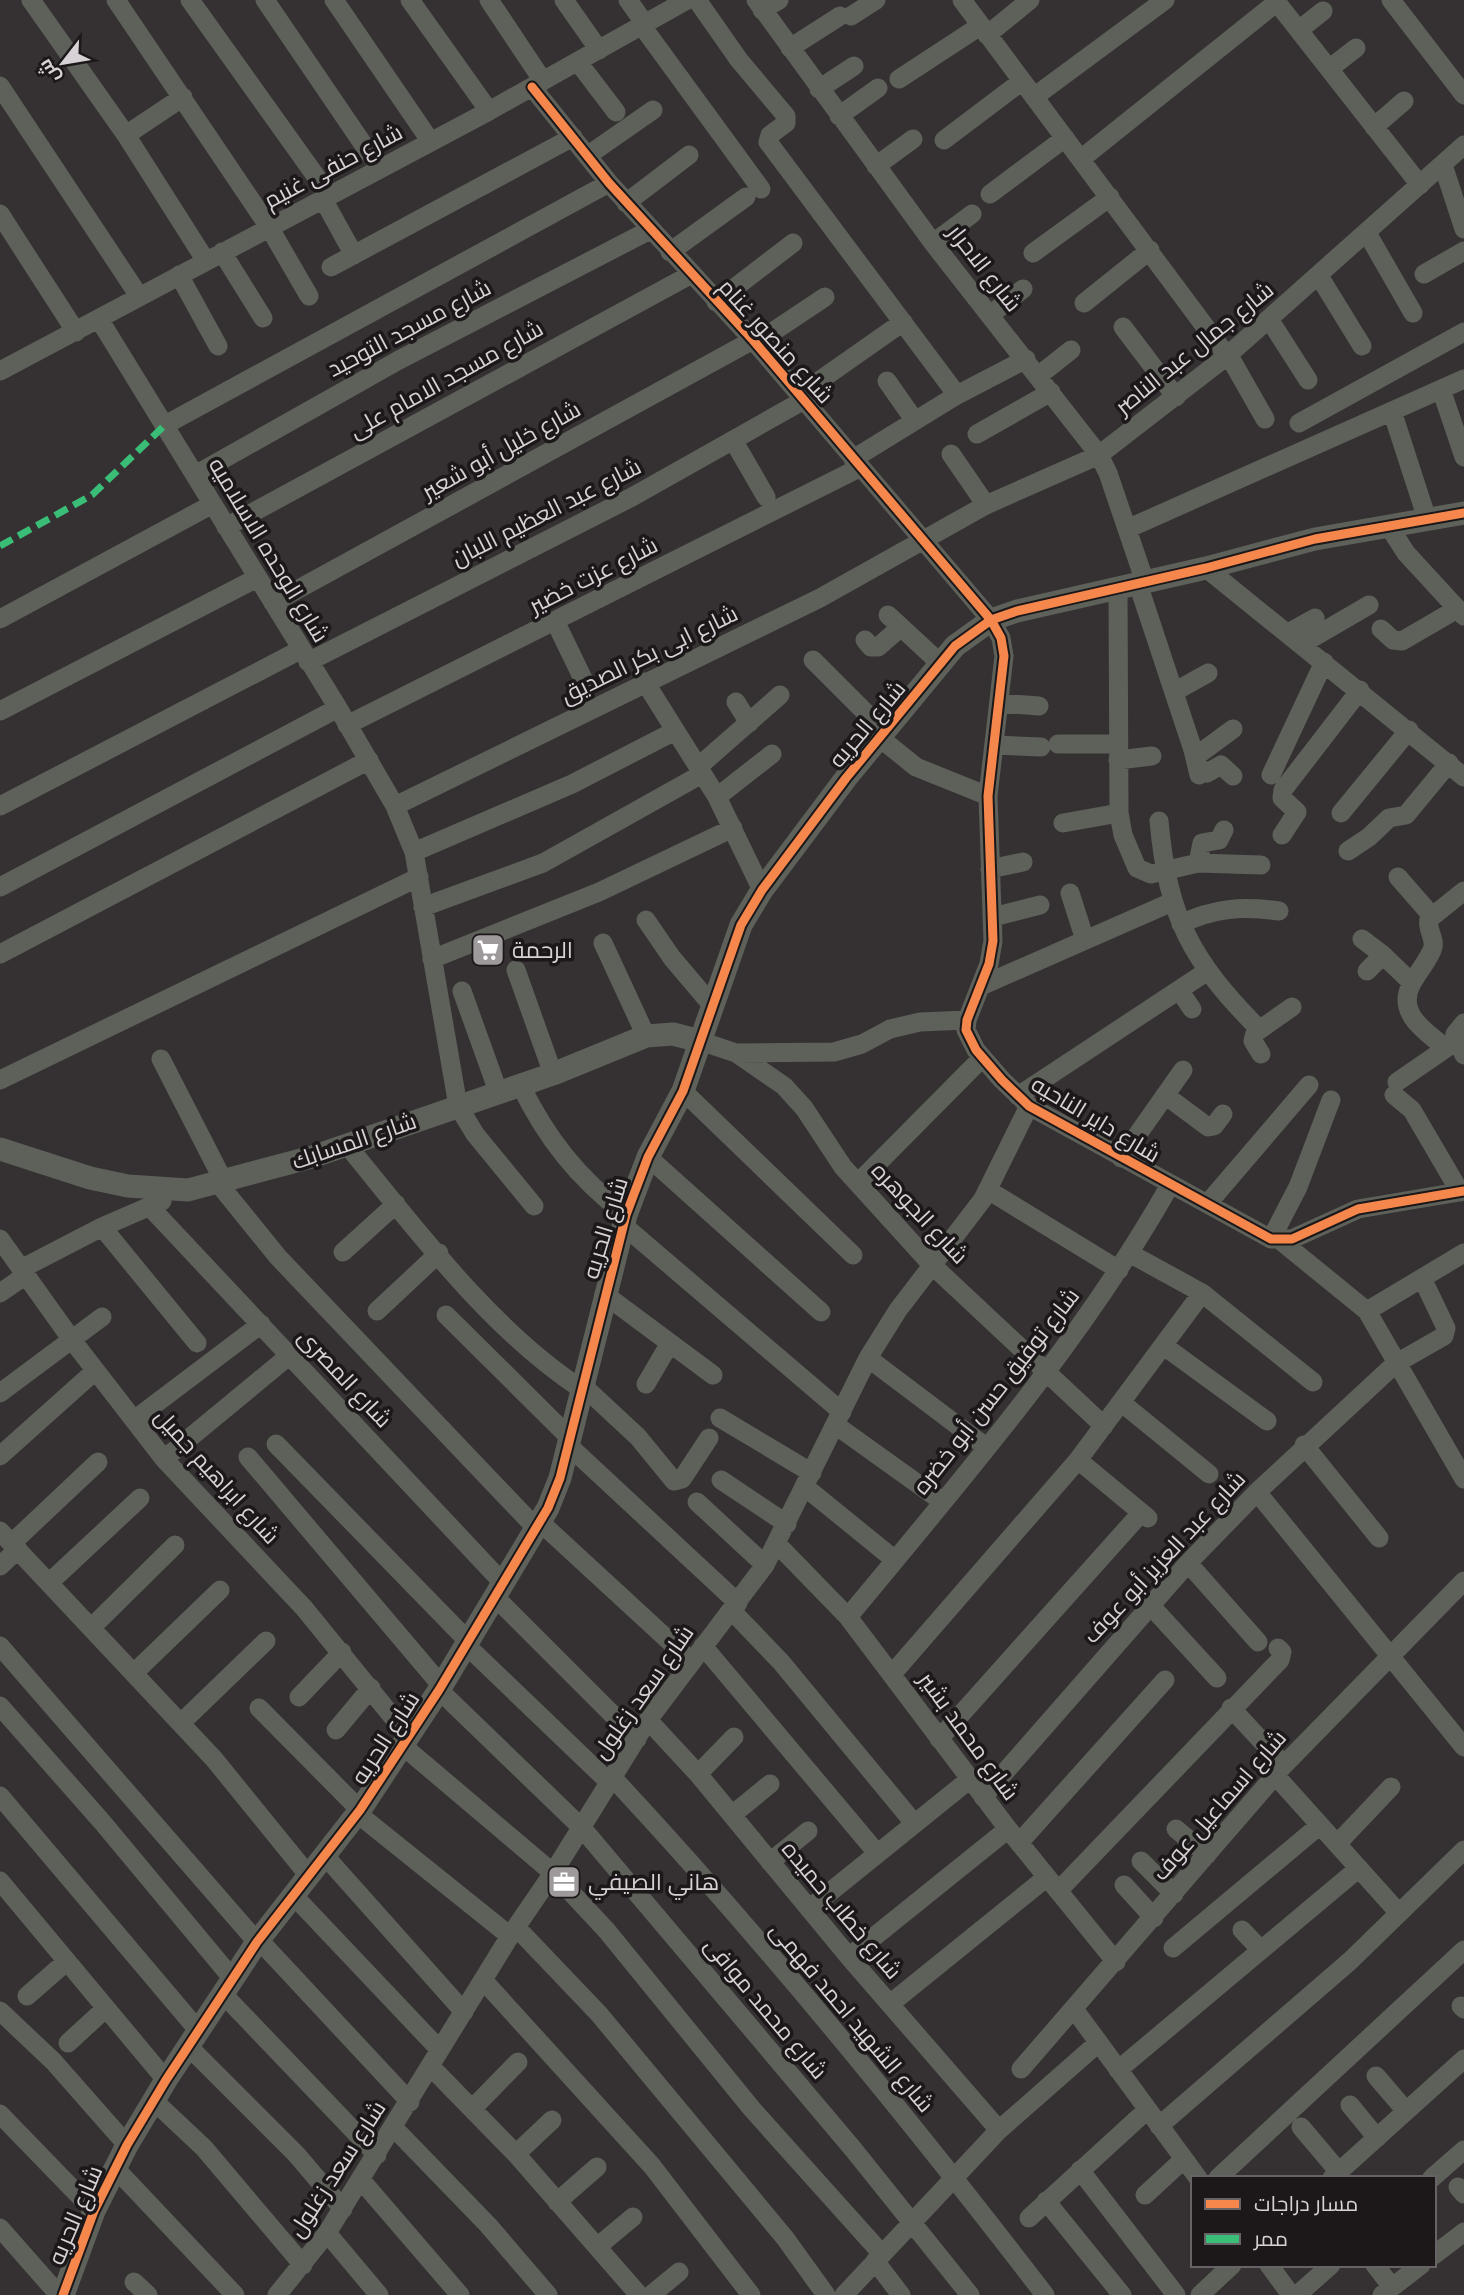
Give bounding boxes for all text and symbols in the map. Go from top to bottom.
north arrow [28,28,98,98]
text: ش [31,53,68,89]
street label: شارع حنفى غنيم [258,116,409,219]
street label: شارع الاحرار [937,216,1029,320]
street label: شارع مسجد التوحيد [322,271,498,387]
street label: شارع منصور غنام [709,272,841,412]
street label: شارع جمال عبد الناصر [1106,274,1282,426]
street label: شارع مسجد الامام على [343,312,550,448]
street label: شارع خليل أبو شعير [414,393,588,511]
street label: شارع عبد العظيم اللبان [446,450,648,576]
street label: شارع الوحده الاسلاميه [198,451,337,650]
street label: شارع عزت خضير [521,529,664,625]
street label: شارع ابى بكر الصديق [555,597,744,714]
street label: شارع الحريه [821,674,915,776]
supermarket icon: الرحمة [469,931,507,969]
place label: الرحمة [512,934,573,969]
street label: شارع داير الناحيه [1024,1068,1167,1173]
street label: شارع المسابك [287,1105,422,1180]
street label: شارع الجوهره [862,1155,976,1273]
street label: شارع الحريه [574,1173,638,1284]
street label: شارع توفيق حسن أبو خضره [905,1281,1089,1503]
street label: شارع المصرى [289,1321,399,1437]
street label: شارع ابراهيم جميل [145,1401,287,1553]
street label: شارع عبد العزيز أبو عوف [1075,1464,1255,1652]
street label: شارع سعد زغلول [585,1618,704,1767]
street label: شارع محمد بشير [908,1663,1027,1809]
street label: شارع الحريه [343,1685,429,1792]
street label: شارع اسماعيل عوف [1144,1723,1296,1889]
street label: شارع خطاب حميده [772,1834,909,1988]
office icon: هاني الصيفي [545,1863,583,1901]
place label: هاني الصيفي [588,1866,719,1901]
street label: شارع الشهيد احمد فهمى [760,1915,941,2121]
street label: شارع محمد موافى [695,1930,835,2088]
street label: شارع سعد زغلول [281,2094,396,2245]
street label: شارع الحريه [40,2160,113,2271]
legend [1191,2176,1436,2267]
text: مسار دراجات [1254,2189,1358,2221]
text: ممر [1253,2224,1288,2256]

